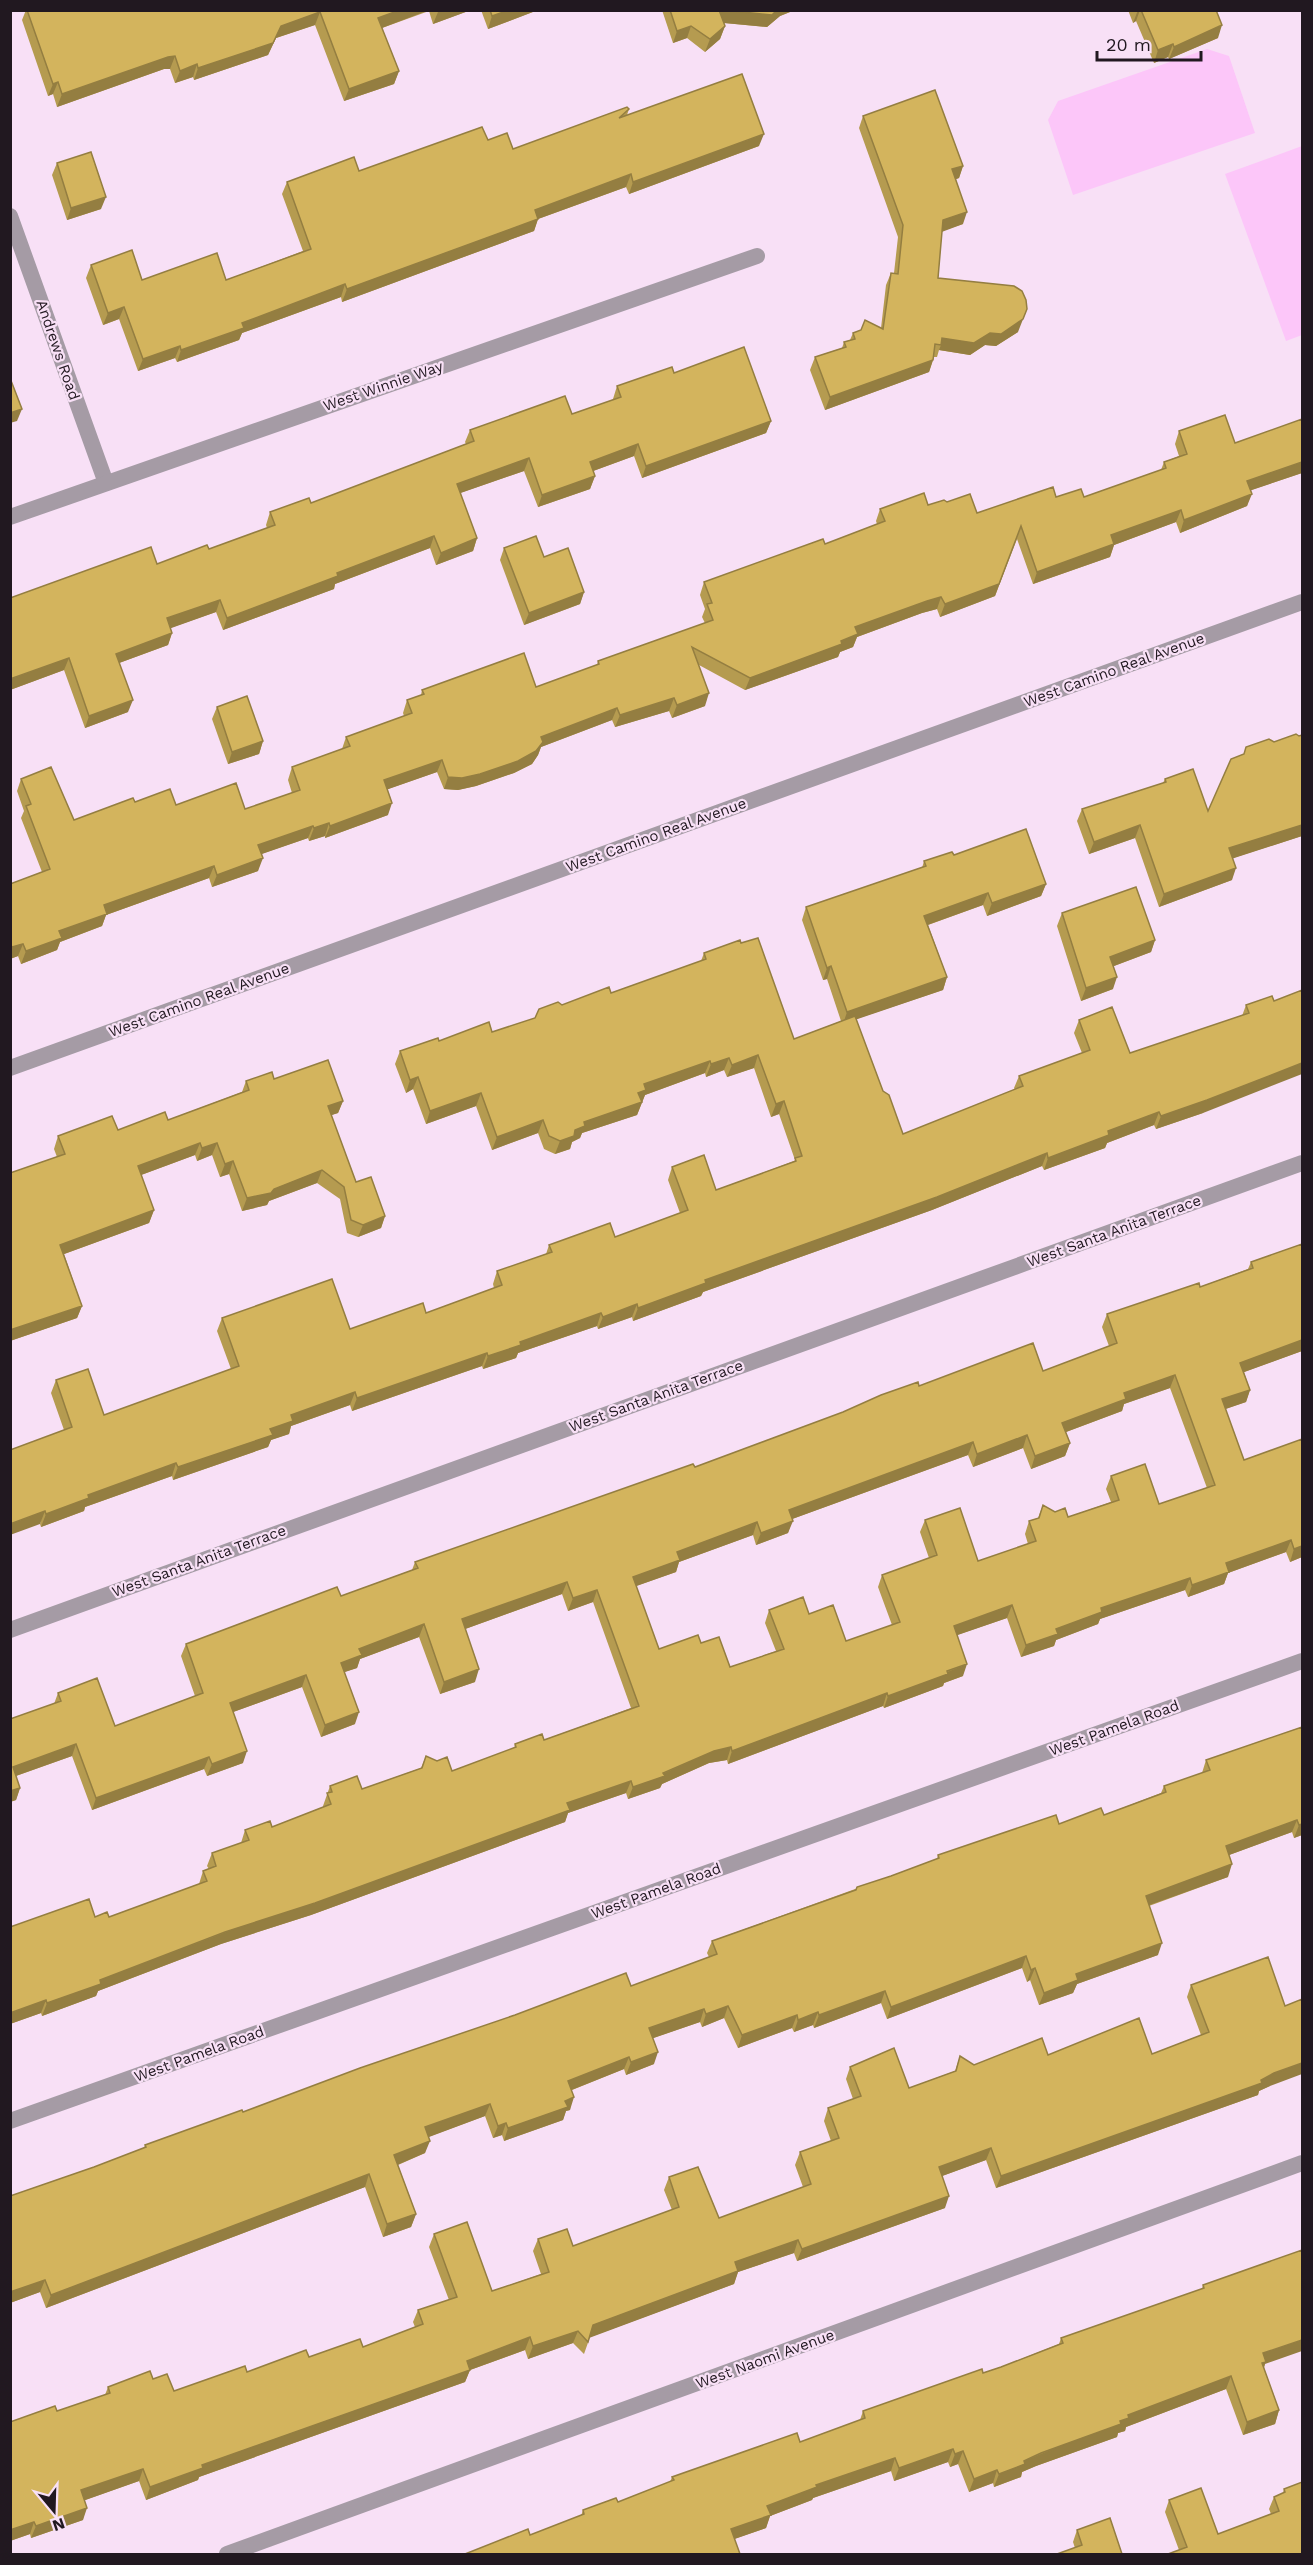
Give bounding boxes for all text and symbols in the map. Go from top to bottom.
scale bar [1097,24,1200,62]
text: 20 m [1106,34,1151,55]
street label: Andrews Road [32,297,84,403]
street label: West Winnie Way [321,357,445,415]
street label: West Camino Real Avenue [1021,629,1207,711]
street label: West Camino Real Avenue [563,794,749,876]
street label: West Camino Real Avenue [106,959,292,1041]
street label: West Santa Anita Terrace [1025,1191,1203,1271]
street label: West Santa Anita Terrace [567,1356,745,1436]
street label: West Santa Anita Terrace [110,1521,288,1601]
street label: West Pamela Road [1047,1696,1181,1760]
street label: West Pamela Road [589,1859,723,1923]
street label: West Pamela Road [132,2022,266,2086]
street label: West Naomi Avenue [693,2326,837,2392]
north arrow [24,2481,84,2541]
text: N [50,2514,67,2536]

